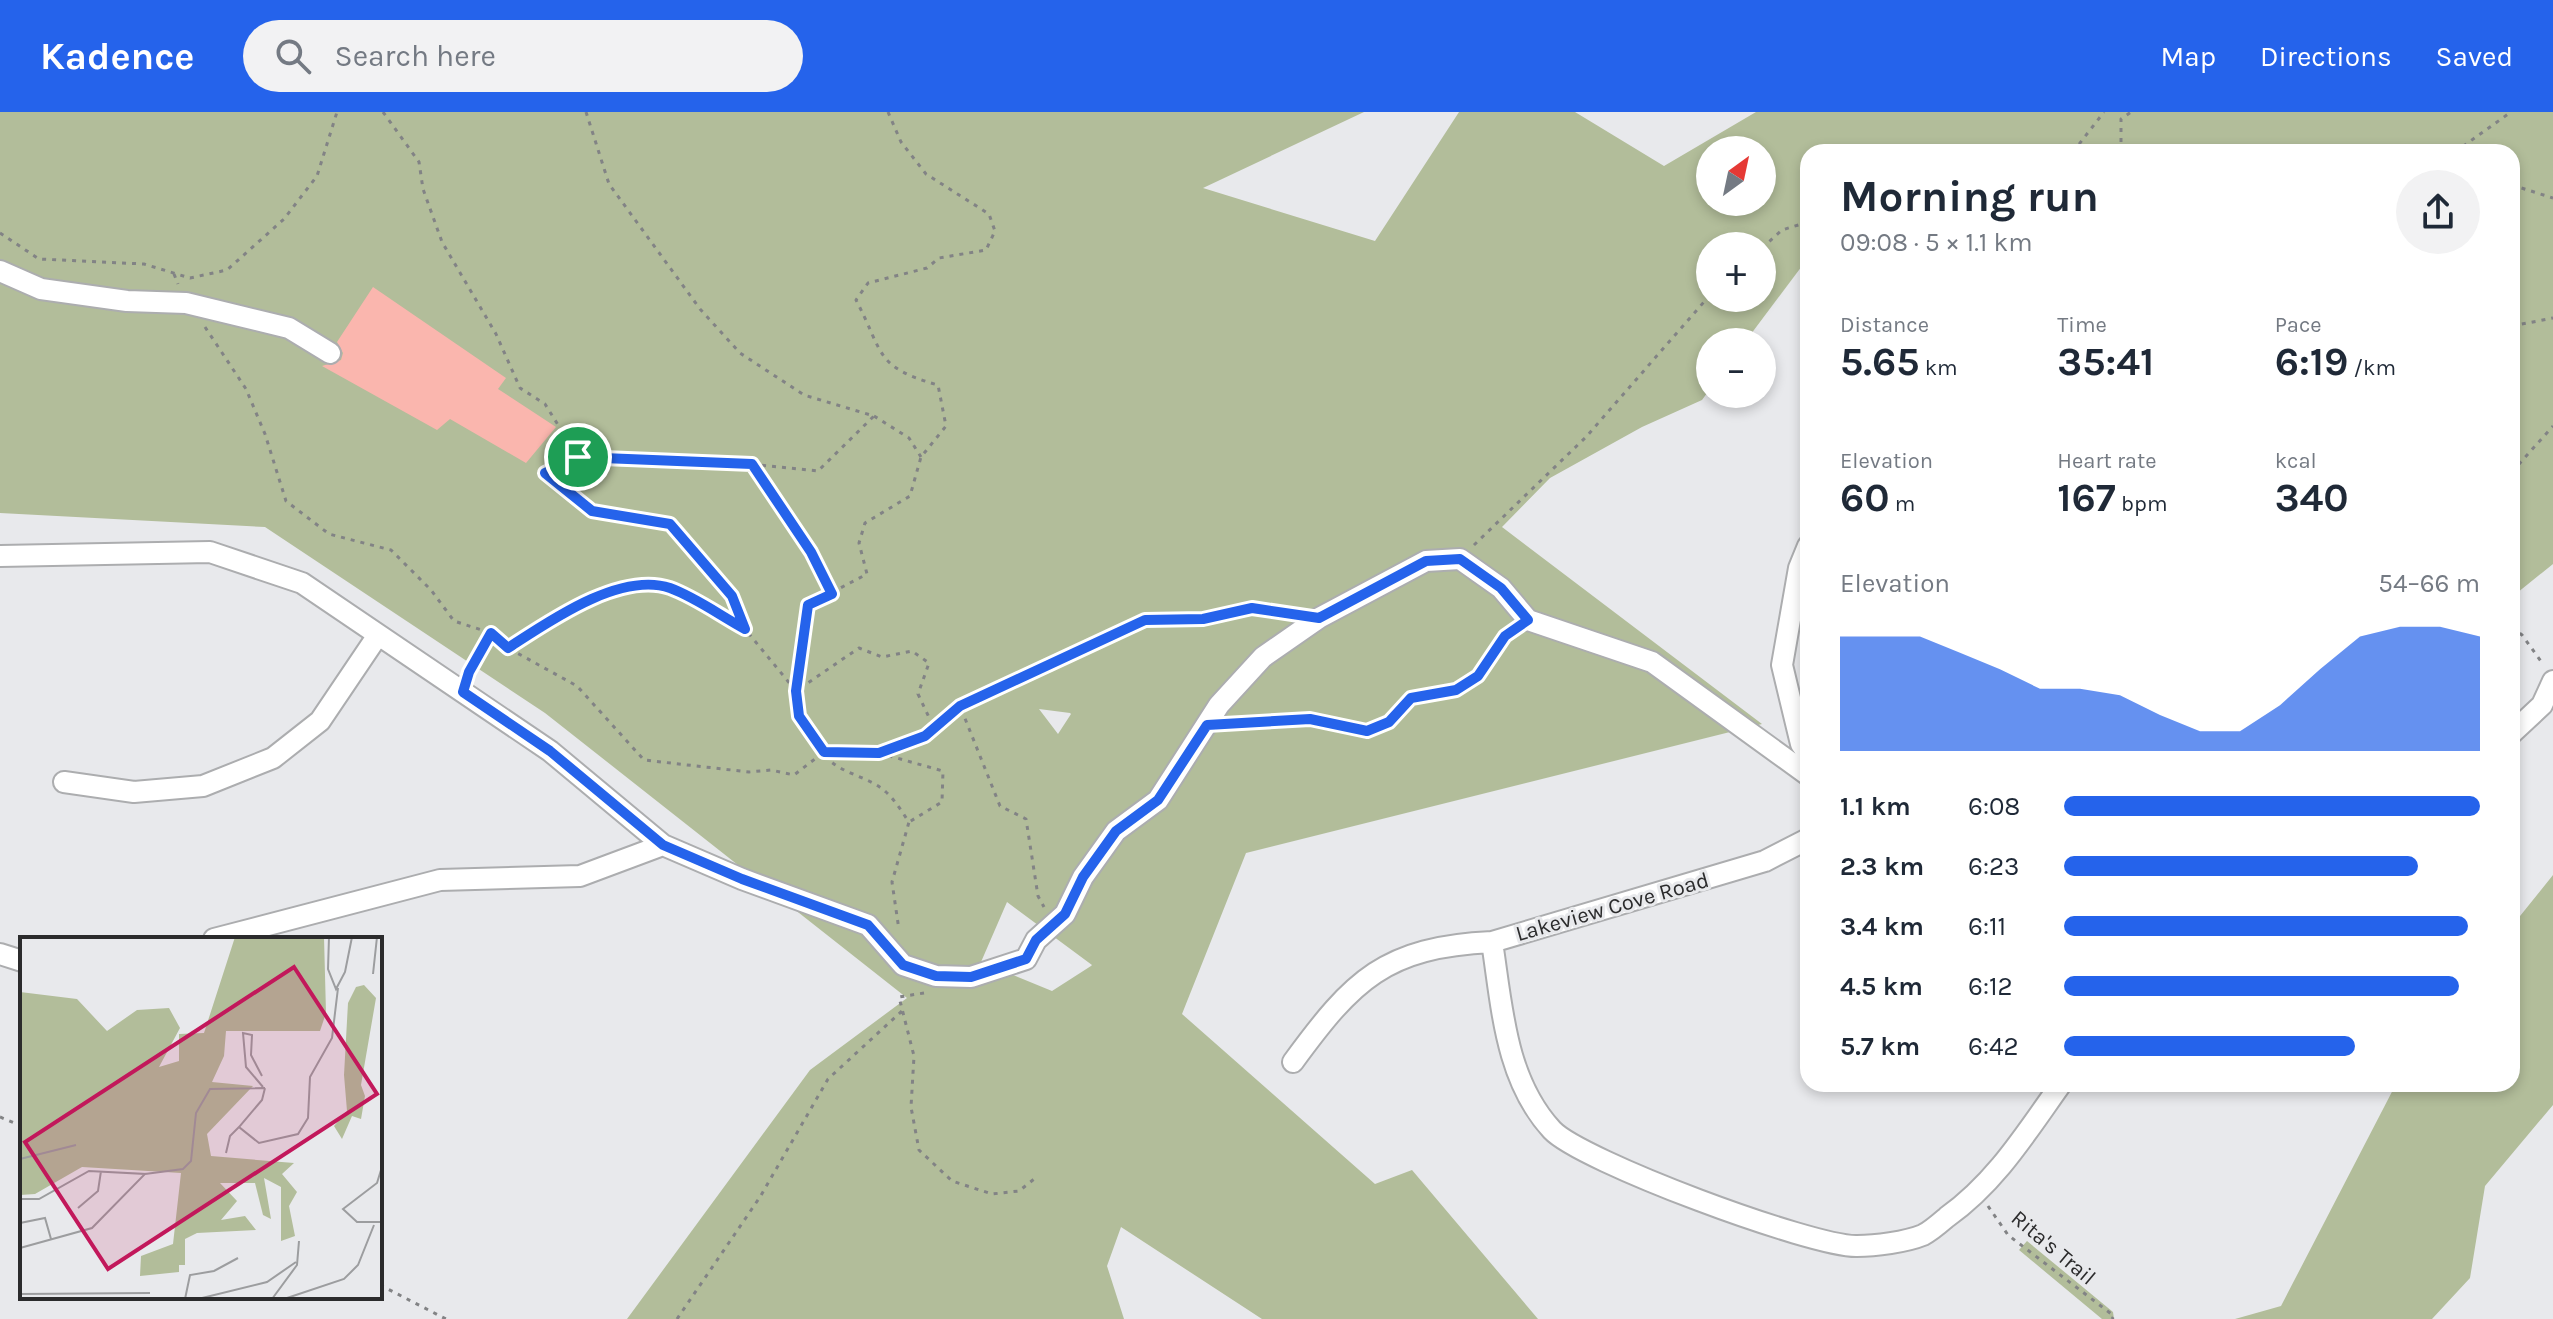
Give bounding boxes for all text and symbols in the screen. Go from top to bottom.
search box [243,20,803,92]
text: Kadence [40,34,195,79]
icon: search [271,34,315,78]
text: Search here [335,38,496,74]
text: Map [2161,40,2216,73]
text: Directions [2260,40,2392,73]
text: Saved [2436,40,2513,73]
north arrow [1696,136,1776,216]
map controls [1696,136,1776,408]
button: share [2396,170,2480,254]
text: Morning run [1840,171,2099,222]
text: 09:08 · 5 × 1.1 km [1840,227,2033,258]
button: + [1696,232,1776,312]
text: Distance [1840,312,1929,338]
text: Time [2057,312,2107,338]
text: Pace [2275,312,2322,338]
button: − [1696,328,1776,408]
text: 5.65 [1840,338,1919,385]
text: 35:41 [2057,338,2154,385]
text: 6:19 [2275,338,2348,385]
text: km [1919,355,1958,381]
text: /km [2348,355,2396,381]
pin [544,423,612,491]
icon: arrive [556,435,600,479]
text: Elevation [1840,448,1933,474]
text: Heart rate [2057,448,2157,474]
text: kcal [2275,448,2317,474]
text: 60 [1840,474,1890,521]
text: 167 [2057,474,2116,521]
text: 340 [2275,474,2349,521]
text: m [1890,491,1915,517]
text: bpm [2116,491,2167,517]
text: Elevation [1840,568,1950,599]
text: 54–66 m [2378,568,2480,599]
text: 1.1 km [1840,791,1911,822]
text: 6:08 [1968,791,2020,822]
text: 2.3 km [1840,851,1924,882]
text: 6:23 [1968,851,2019,882]
street label: Lakeview Cove Road [1513,867,1712,947]
text: 3.4 km [1840,911,1924,942]
text: 6:11 [1968,911,2006,942]
inset map [20,937,382,1299]
text: 4.5 km [1840,971,1923,1002]
text: 6:12 [1968,971,2013,1002]
text: 5.7 km [1840,1031,1920,1062]
text: 6:42 [1968,1031,2018,1062]
street label: Rita's Trail [2006,1205,2101,1291]

